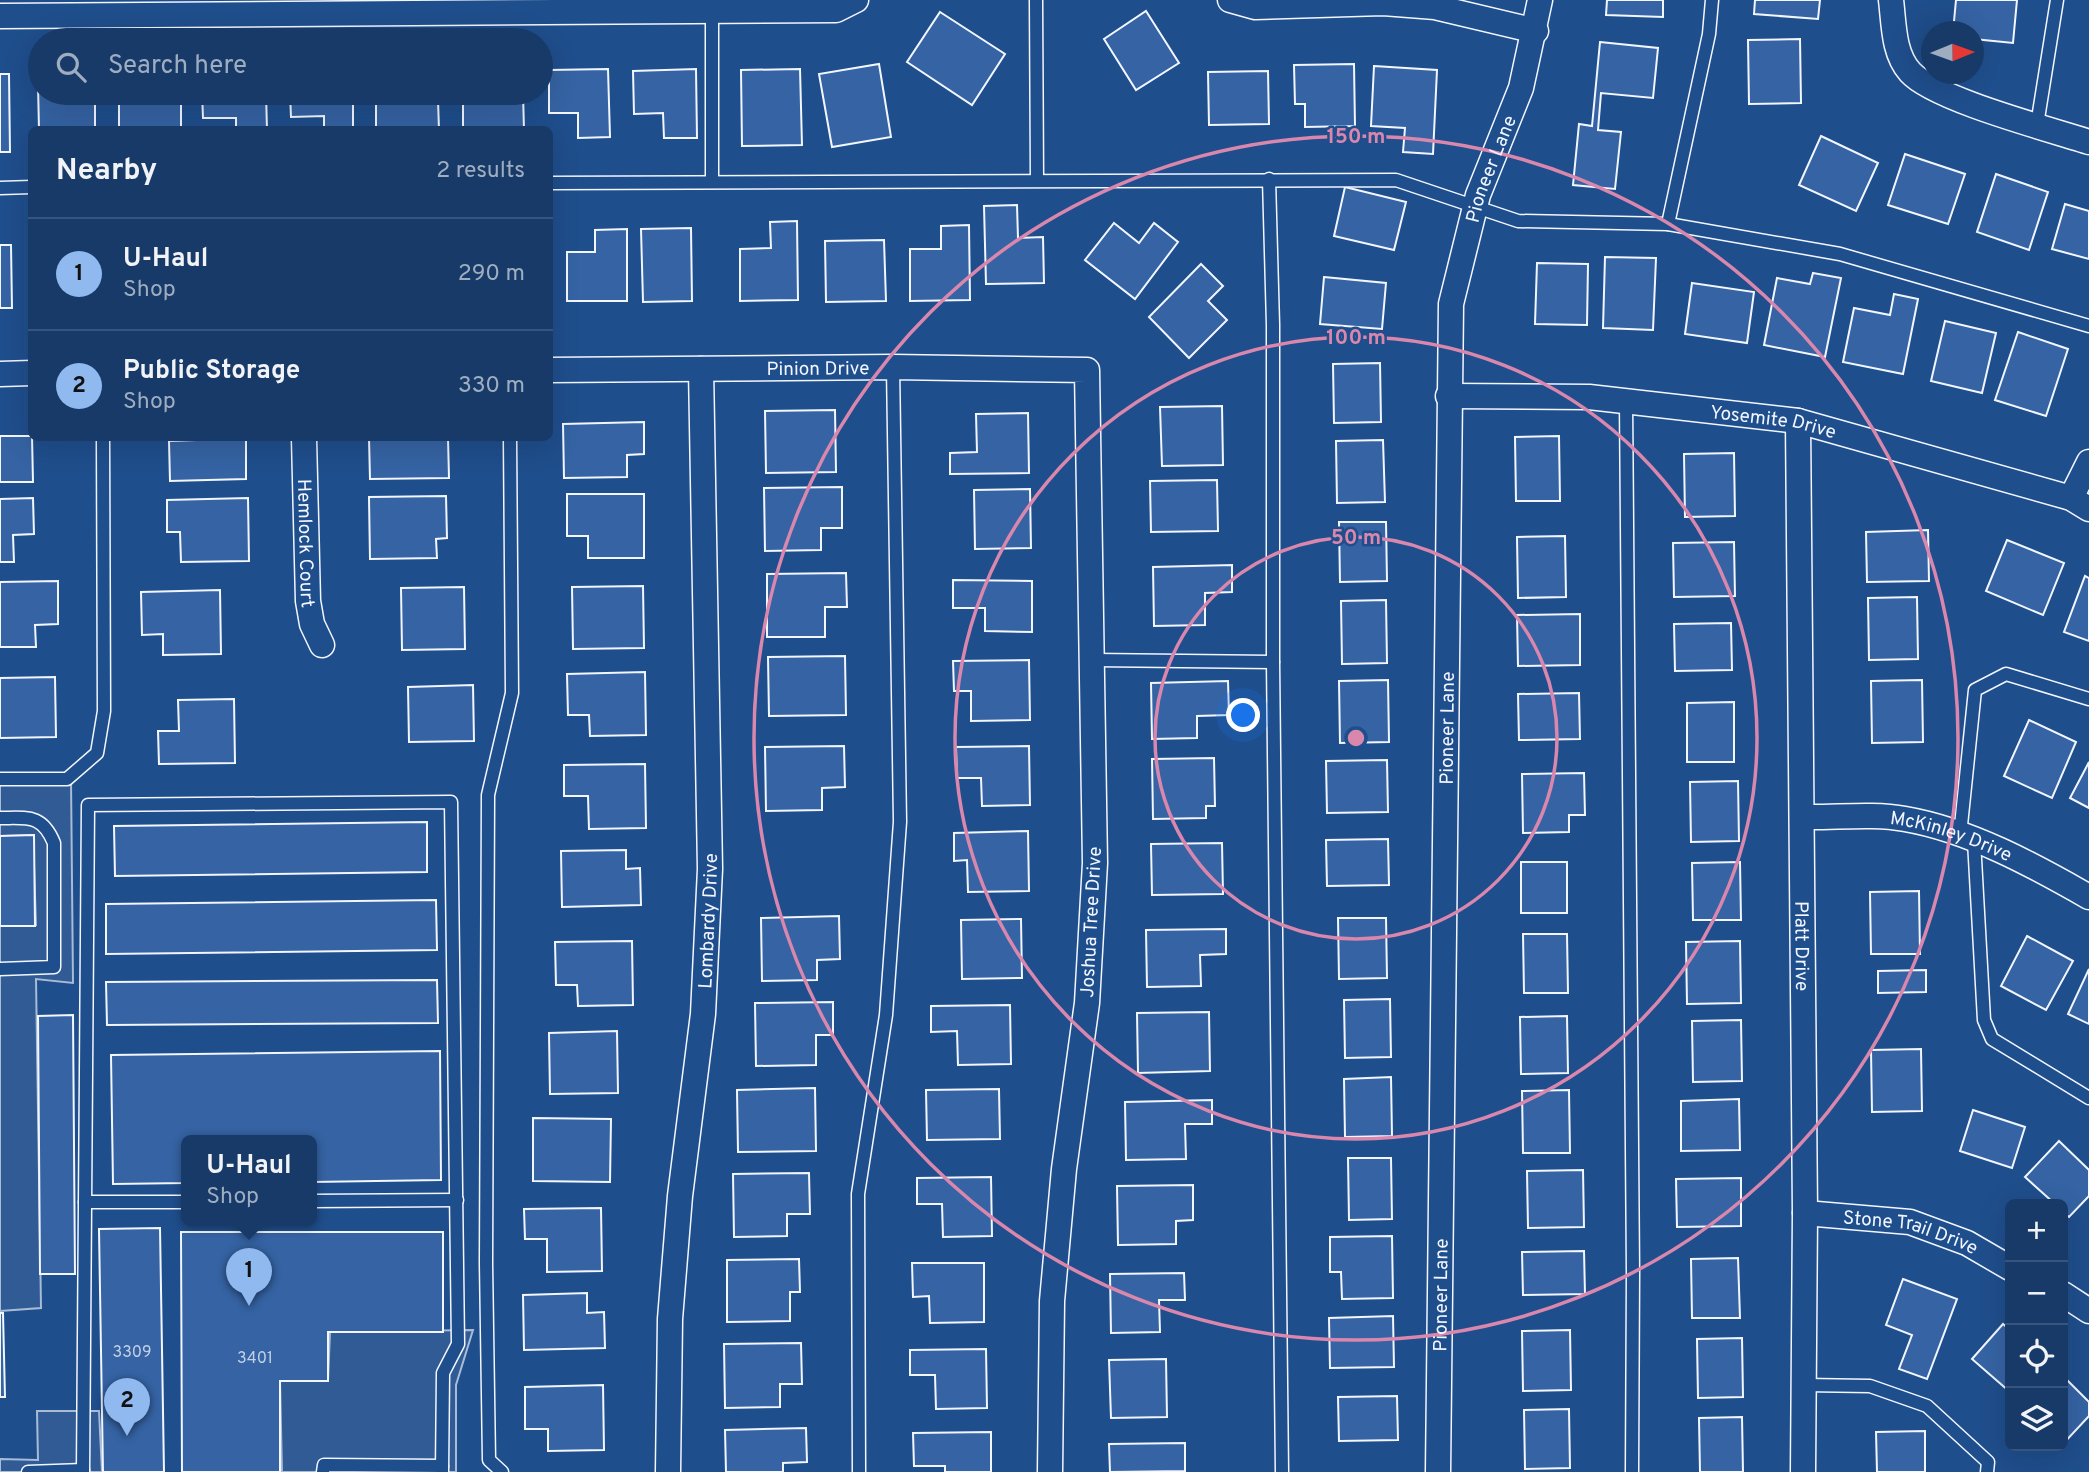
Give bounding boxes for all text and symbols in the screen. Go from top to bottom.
north arrow [1921,21,1984,84]
search box [28,28,553,105]
icon: search [52,48,90,86]
text: Search here [108,50,247,83]
street label: Pioneer Lane [1462,112,1523,226]
text: 150 m [1327,124,1385,151]
text: Nearby [56,153,157,190]
text: 2 results [436,157,525,186]
text: U-Haul [123,243,208,276]
text: 1 [74,260,84,289]
text: 290 m [458,260,525,289]
text: Shop [123,276,176,305]
text: 100 m [1326,325,1386,352]
text: Public Storage [123,355,300,388]
street label: Pinion Drive [766,357,870,382]
text: 2 [72,372,86,401]
text: 330 m [458,372,525,401]
text: Shop [123,388,176,417]
street label: Yosemite Drive [1709,401,1839,445]
street label: Hemlock Court [291,478,319,610]
text: 50 m [1331,525,1381,552]
street label: Pioneer Lane [1436,671,1461,785]
your location [1226,698,1260,732]
centre of rings [1344,726,1368,750]
street label: McKinley Drive [1888,807,2015,868]
street label: Joshua Tree Drive [1076,846,1108,998]
street label: Lombardy Drive [694,853,724,989]
street label: Platt Drive [1788,901,1813,991]
popup [181,1135,317,1226]
text: U-Haul [206,1150,292,1183]
text: Shop [206,1183,259,1212]
map controls [2005,1199,2068,1451]
button: + [2005,1199,2068,1262]
street label: Stone Trail Drive [1842,1206,1982,1261]
street label: Pioneer Lane [1429,1238,1455,1352]
pin: 1 [226,1248,272,1306]
button: − [2005,1262,2068,1325]
button: locate [2005,1325,2068,1388]
house number: 3309 [113,1343,151,1363]
house number: 3401 [237,1349,273,1369]
pin: 2 [104,1378,150,1436]
button: layers [2005,1388,2068,1451]

